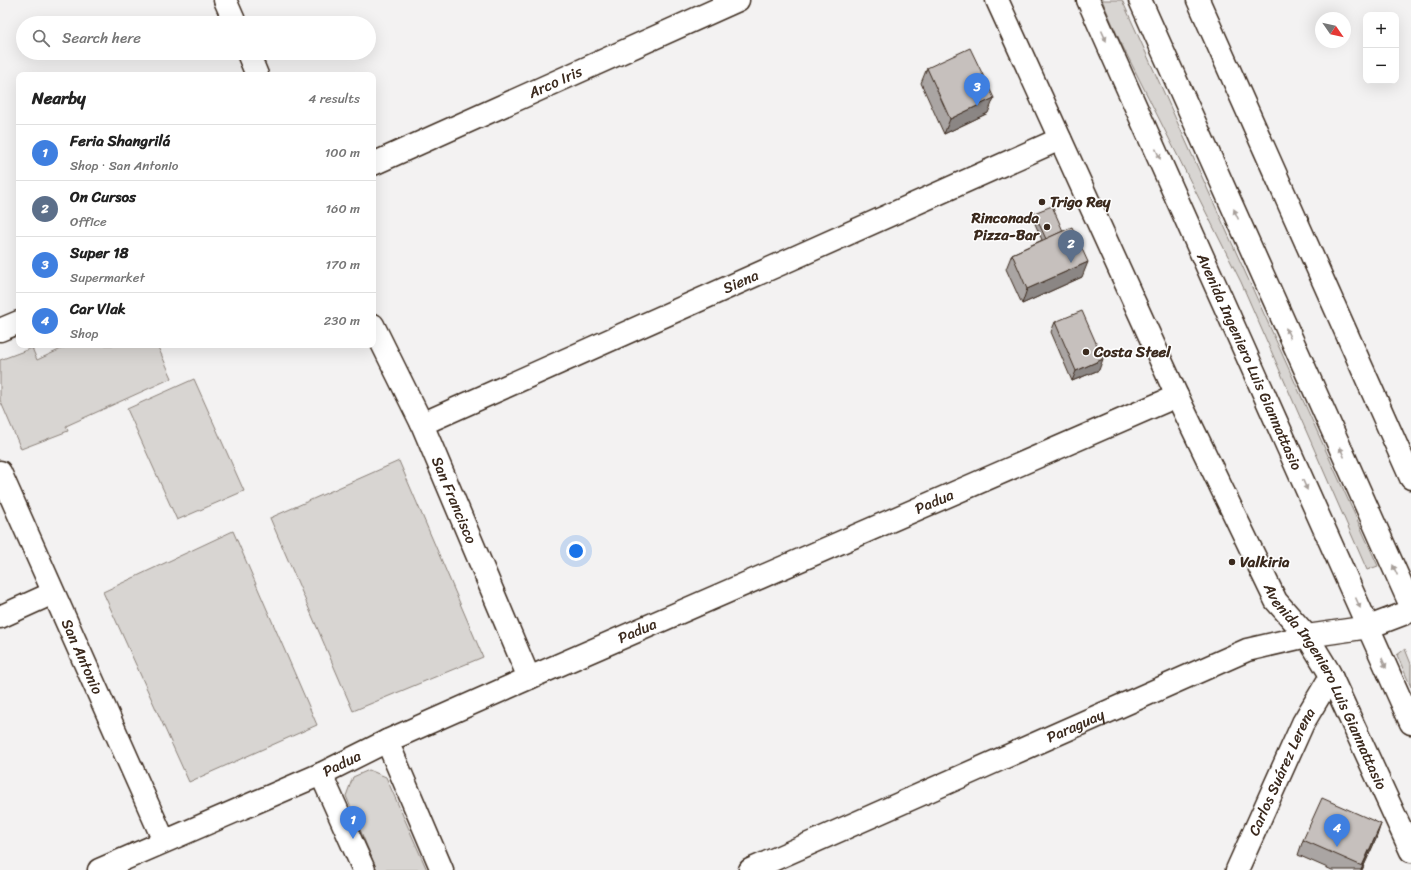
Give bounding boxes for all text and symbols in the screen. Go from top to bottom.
north arrow [1315,12,1351,48]
map controls [1363,12,1399,84]
button: + [1363,12,1399,48]
search box [16,16,376,60]
text: Search here [62,25,141,51]
icon: search [30,27,52,49]
one-way arrow [1102,30,1108,42]
button: − [1363,48,1399,84]
street label: Arco Iris [523,58,587,106]
pin: 3 [964,73,990,106]
text: Nearby [32,83,86,113]
text: 4 results [308,87,360,110]
text: Feria Shangrilá [70,128,170,154]
text: 1 [42,141,48,164]
text: 100 m [325,141,360,164]
one-way arrow [1155,149,1161,161]
text: Shop · San Antonio [70,154,178,177]
text: On Cursos [70,184,136,210]
place label: Trigo Rey [1050,189,1111,215]
text: 2 [41,197,49,220]
text: 160 m [325,197,360,220]
marker: Trigo Rey [1037,197,1047,207]
place label: Rinconada Pizza-Bar [970,205,1041,248]
one-way arrow [1232,208,1238,220]
text: Office [70,210,107,233]
marker: Rinconada Pizza-Bar [1042,222,1052,232]
pin: 2 [1058,230,1084,263]
text: Super 18 [70,240,129,266]
street label: Avenida Ingeniero Luis Giannattasio [1189,248,1310,475]
text: 3 [41,253,49,276]
text: 170 m [325,253,360,276]
street label: Siena [719,262,763,301]
text: Supermarket [70,266,145,289]
text: Car Vlak [70,296,126,322]
text: 4 [41,309,49,332]
text: 230 m [324,309,360,332]
text: Shop [70,322,98,345]
one-way arrow [1285,327,1291,339]
place label: Costa Steel [1093,339,1171,365]
marker: Costa Steel [1081,347,1091,357]
one-way arrow [1339,446,1345,457]
street label: San Francisco [424,452,484,548]
one-way arrow [1302,479,1308,490]
street label: Padua [911,482,958,522]
your location [566,541,586,561]
place label: Valkiria [1240,549,1290,575]
marker: Valkiria [1227,557,1237,567]
one-way arrow [1392,565,1398,576]
street label: Avenida Ingeniero Luis Giannattasio [1256,578,1395,795]
one-way arrow [1355,598,1361,609]
street label: Padua [614,611,661,651]
street label: San Antonio [54,615,110,699]
one-way arrow [1382,657,1388,669]
street label: Paraguay [1042,702,1109,750]
street label: Carlos Suárez Lerena [1241,702,1323,840]
street label: Padua [318,743,366,784]
pin: 1 [340,806,366,839]
pin: 4 [1324,814,1350,847]

